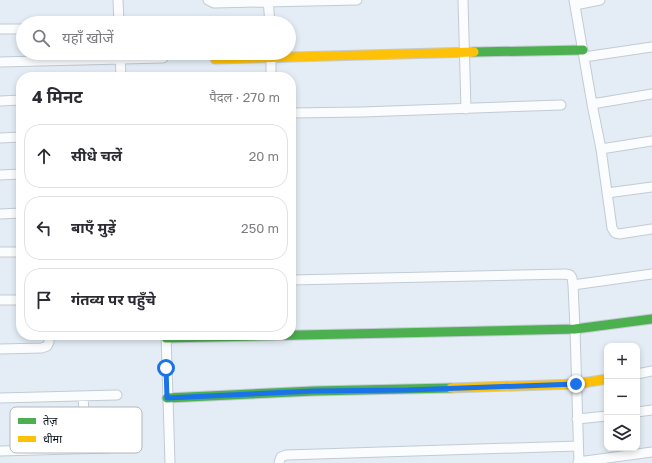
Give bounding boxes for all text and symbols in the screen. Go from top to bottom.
search box [16,16,296,60]
icon: search [30,27,52,49]
text: यहाँ खोजें [62,28,114,46]
text: 4 मिनट [32,86,83,107]
text: पैदल · 270 m [209,89,280,105]
icon: ahead [33,145,55,167]
text: सीधे चलें [71,146,122,164]
text: 20 m [249,148,279,164]
icon: left [33,217,55,239]
text: बाएँ मुड़ें [71,218,116,236]
text: 250 m [241,220,279,236]
icon: arrive [33,289,55,311]
text: गंतव्य पर पहुँचे [71,290,156,308]
map controls [604,343,640,451]
button: + [604,343,640,379]
route start [157,359,175,377]
route end [567,375,585,393]
button: − [604,379,640,415]
legend [10,407,142,453]
text: तेज़ [43,414,58,427]
button: layers [604,415,640,451]
text: धीमा [43,432,62,445]

